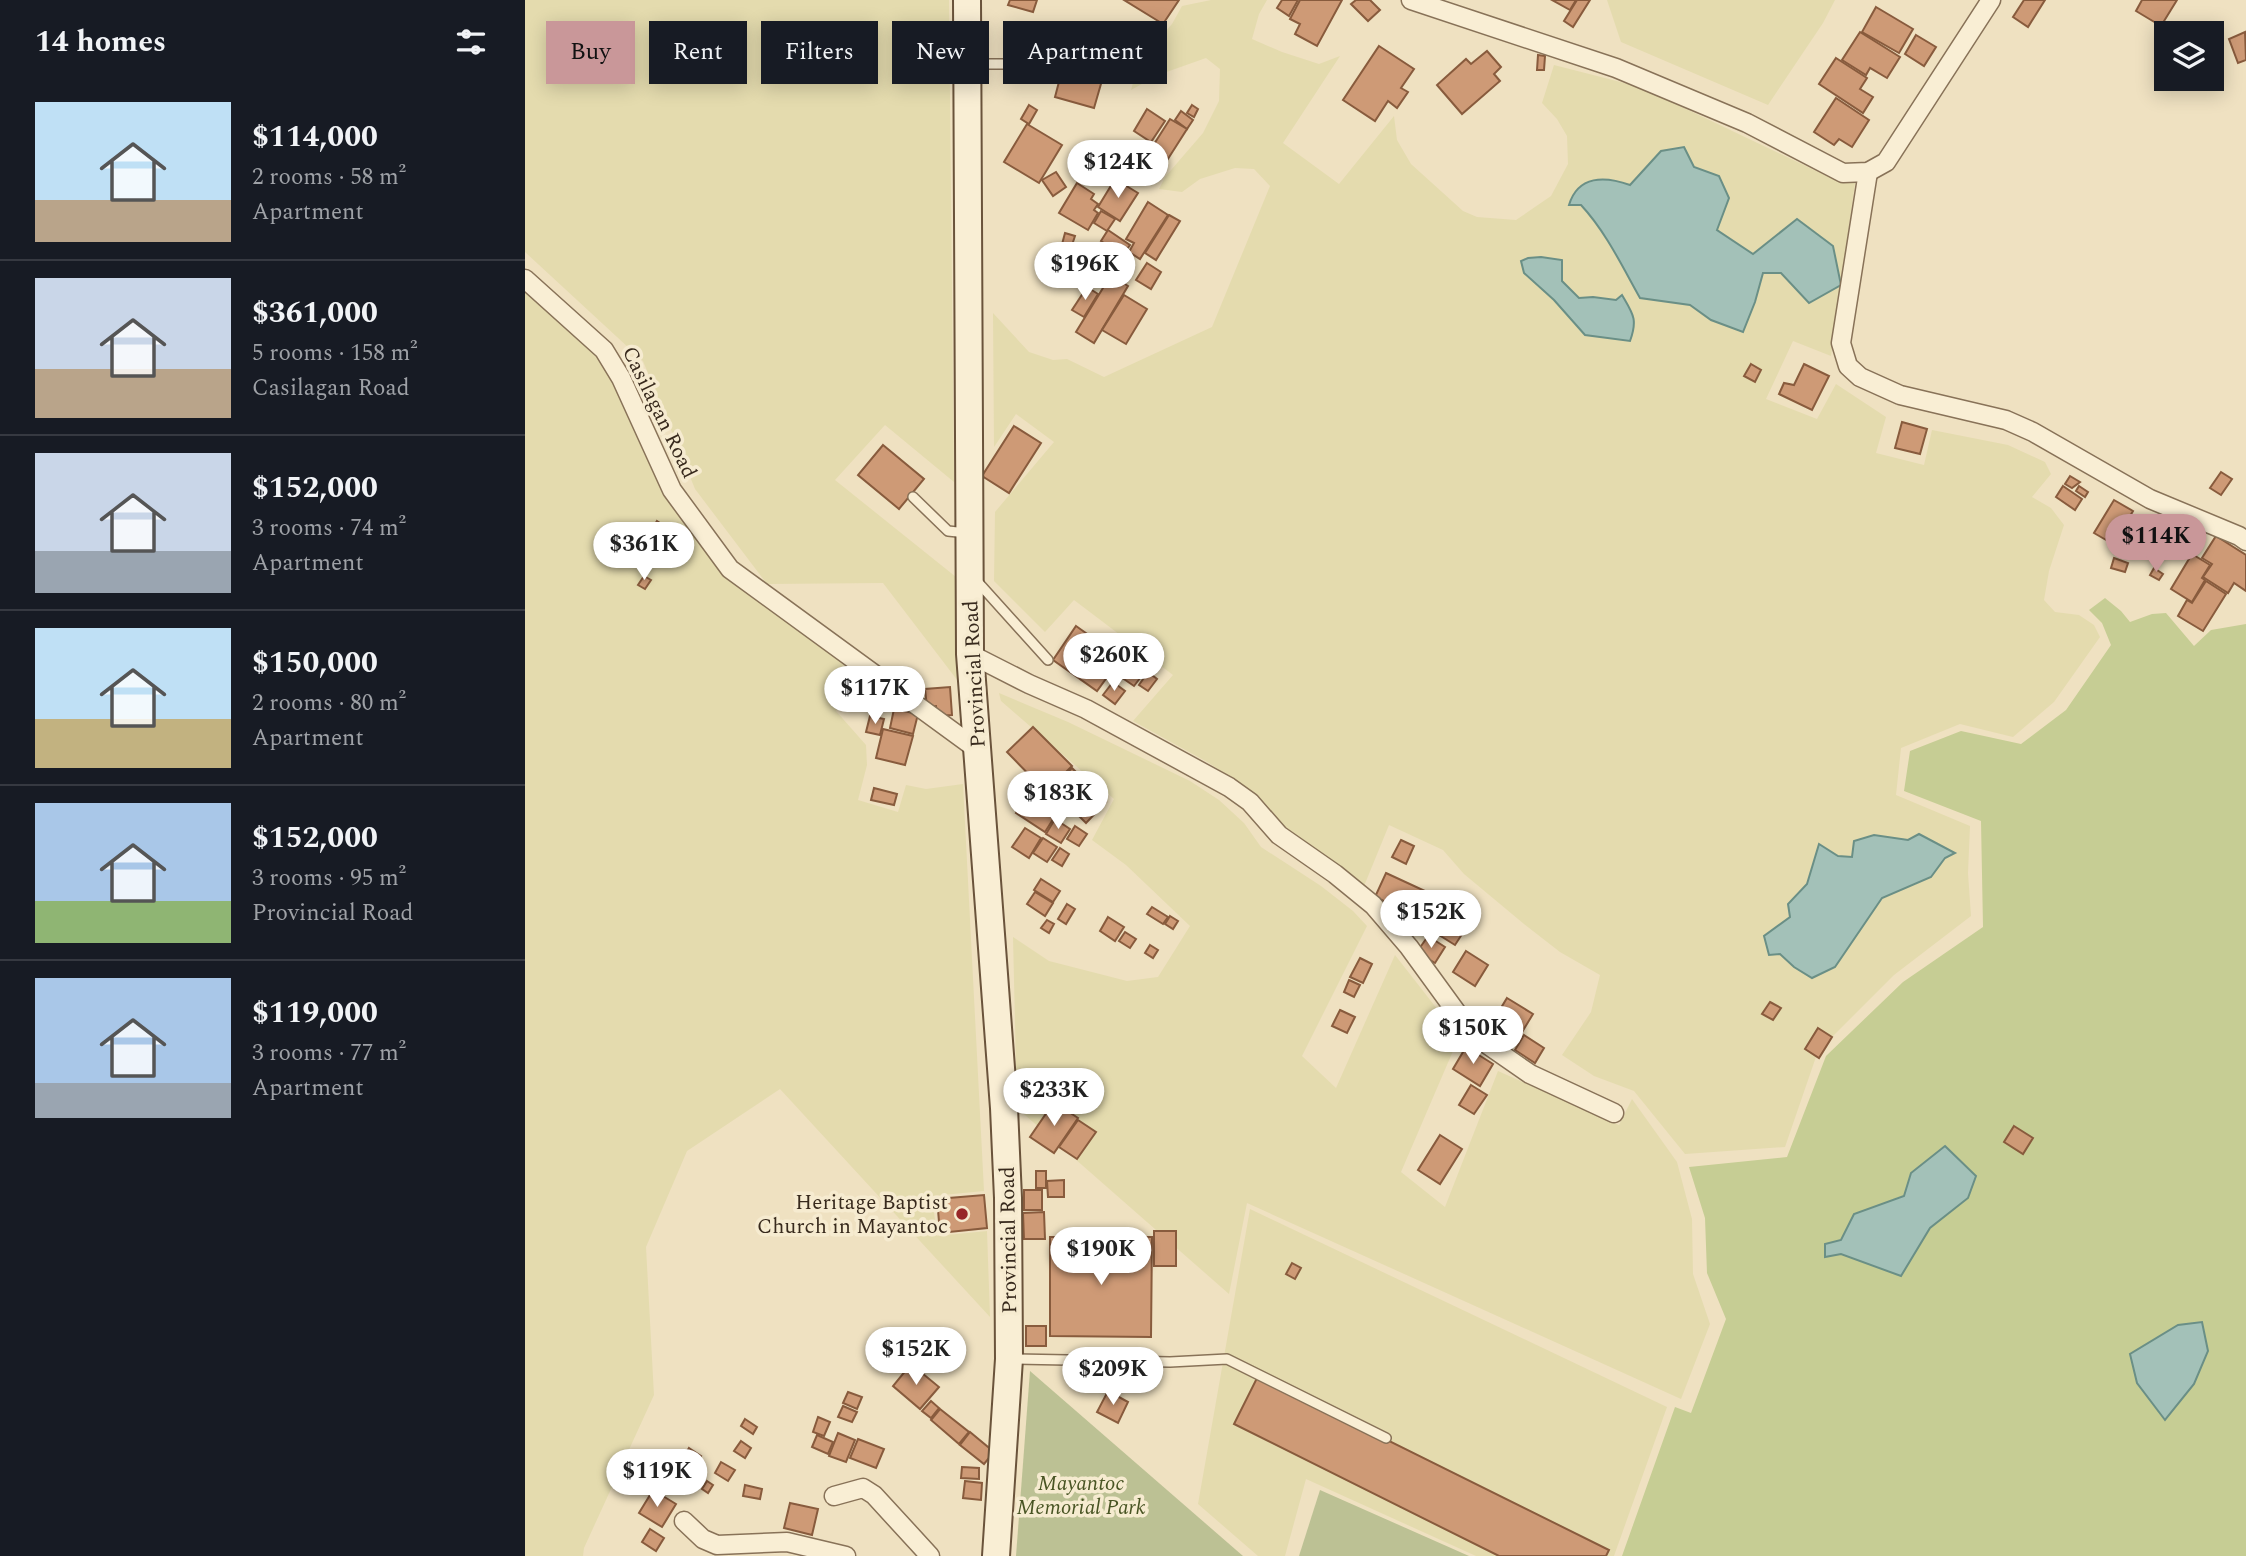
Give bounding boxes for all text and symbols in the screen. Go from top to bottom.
text: 14 homes [35,19,166,65]
chip: Buy [546,21,635,84]
chip: Rent [649,21,747,84]
chip: Filters [761,21,878,84]
chip: New [892,21,989,84]
chip: Apartment [1003,21,1167,84]
map controls [2154,21,2224,91]
button: layers [2154,21,2224,91]
icon: filters [452,23,490,61]
text: $114,000 [252,114,378,160]
icon: home [91,130,175,214]
pin: $124K [1069,140,1167,200]
text: $124K [1083,145,1153,180]
text: 2 rooms · 58 m² [252,160,406,195]
text: Apartment [252,195,364,230]
pin: $196K [1036,243,1134,302]
text: $196K [1050,247,1120,282]
text: $361,000 [252,290,378,336]
icon: home [91,306,175,390]
text: 5 rooms · 158 m² [252,336,418,371]
street label: Casilagan Road [613,341,705,484]
text: Casilagan Road [252,371,410,406]
text: $152,000 [252,465,378,511]
icon: home [91,481,175,565]
text: 3 rooms · 74 m² [252,511,406,546]
pin: $114K [2107,514,2205,574]
text: $114K [2121,519,2191,554]
pin: $361K [595,522,693,582]
text: $361K [609,527,679,562]
text: Apartment [252,546,364,581]
street label: Provincial Road [955,600,995,748]
pin: $260K [1065,634,1163,693]
text: $260K [1079,638,1149,673]
text: $150,000 [252,640,378,686]
icon: home [91,656,175,740]
pin: $117K [826,666,924,726]
text: $117K [840,671,910,706]
text: 2 rooms · 80 m² [252,686,406,721]
text: Apartment [252,721,364,756]
pin: $183K [1009,772,1107,831]
text: $183K [1023,776,1093,811]
text: $152,000 [252,815,378,861]
icon: home [91,831,175,915]
text: 3 rooms · 95 m² [252,861,406,896]
pin: $152K [1382,890,1480,950]
text: $152K [1396,895,1466,930]
text: Provincial Road [252,896,413,931]
text: $119,000 [252,990,378,1036]
icon: home [91,1006,175,1090]
pin: $150K [1424,1006,1522,1066]
text: $150K [1438,1011,1508,1046]
text: 3 rooms · 77 m² [252,1036,406,1071]
pin: $233K [1005,1068,1103,1128]
text: Apartment [252,1071,364,1106]
text: $233K [1019,1073,1089,1108]
street label: Provincial Road [992,1166,1026,1314]
place label: Heritage Baptist Church in Mayantoc [757,1187,948,1243]
marker: Heritage Baptist Church in Mayantoc [954,1206,970,1222]
pin: $190K [1052,1228,1150,1287]
text: $190K [1066,1232,1136,1267]
pin: $152K [867,1328,965,1387]
text: $152K [881,1332,951,1367]
pin: $209K [1064,1348,1162,1407]
text: $209K [1078,1352,1148,1387]
pin: $119K [608,1450,706,1509]
text: $119K [622,1454,692,1489]
park label: Mayantoc Memorial Park [1016,1468,1146,1524]

